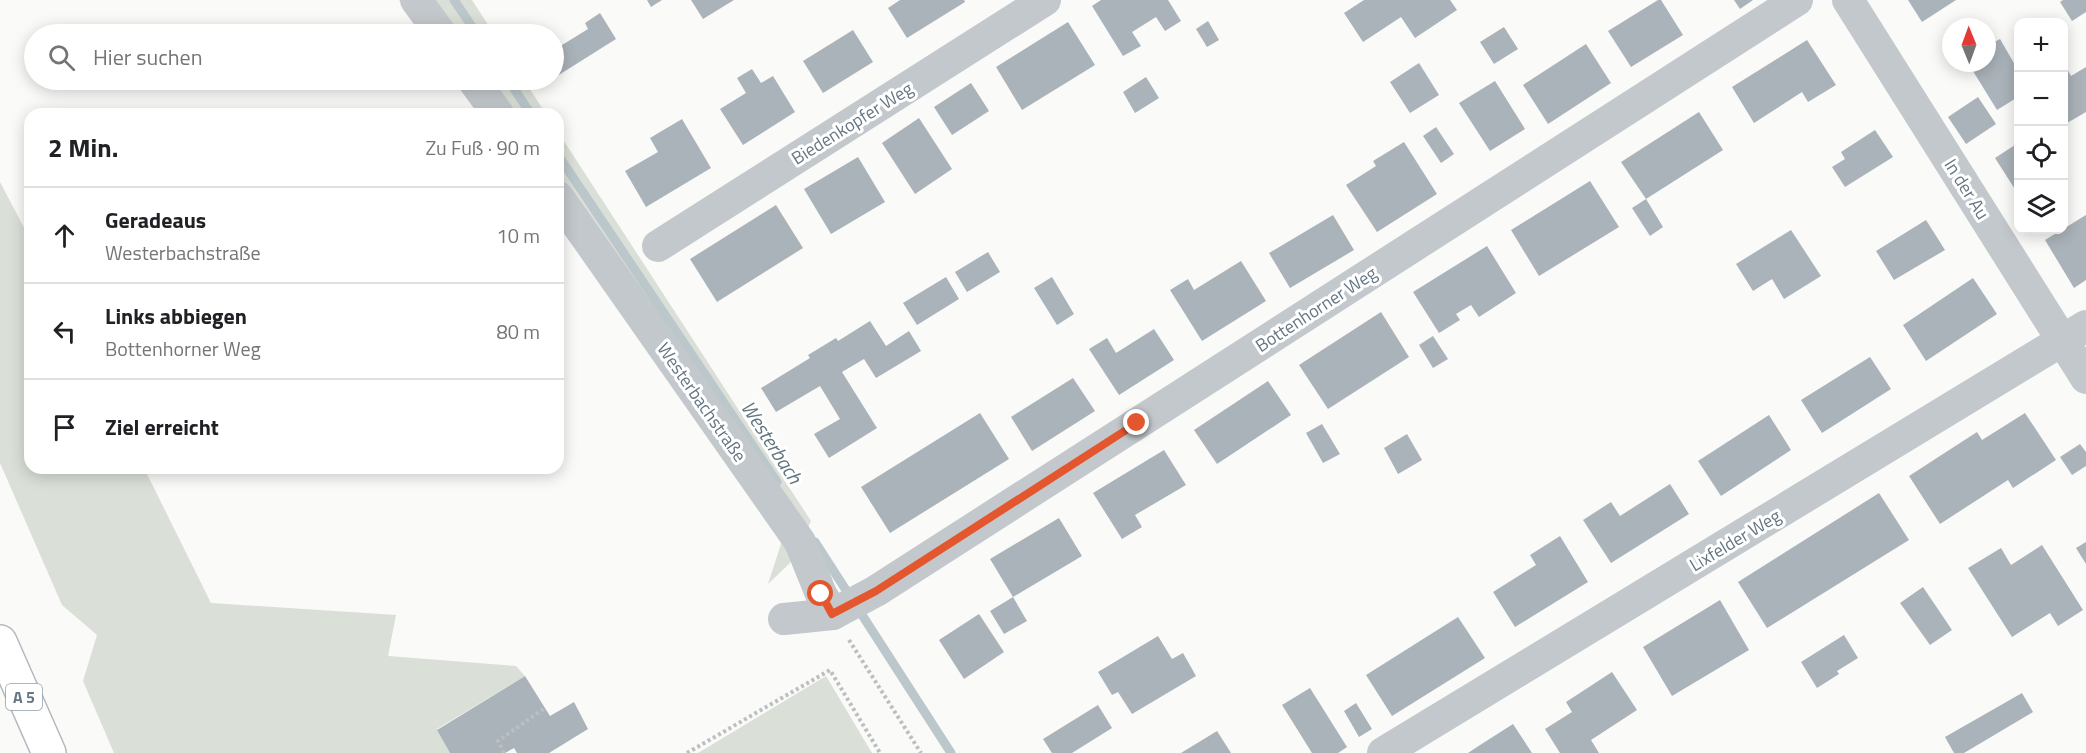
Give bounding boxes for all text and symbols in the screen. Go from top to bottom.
north arrow [1942,18,1996,72]
map controls [2014,18,2068,234]
button: + [2014,18,2068,72]
search box [24,24,564,90]
text: Hier suchen [93,40,202,74]
icon: search [45,41,78,74]
button: − [2014,72,2068,126]
street label: Biedenkopfer Weg [786,75,918,171]
button: locate [2014,126,2068,180]
text: 2 Min. [48,128,118,167]
text: Zu Fuß · 90 m [426,132,540,163]
street label: In der Au [1938,153,1996,225]
button: layers [2014,180,2068,234]
text: Geradeaus [105,203,206,237]
icon: ahead [48,219,81,252]
text: 10 m [496,220,540,251]
text: Westerbachstraße [105,237,261,268]
street label: Bottenhorner Weg [1250,260,1382,358]
text: Links abbiegen [105,299,247,333]
icon: left [48,315,81,348]
text: 80 m [496,316,540,347]
text: Bottenhorner Weg [105,333,261,364]
street label: Westerbachstraße [651,337,753,467]
water label: Westerbach [733,394,811,491]
route end [1123,409,1149,435]
text: Ziel erreicht [105,410,219,444]
icon: arrive [48,411,81,444]
street label: Lixfelder Weg [1684,502,1786,578]
route start [807,580,833,606]
road number: A 5 [6,684,42,710]

